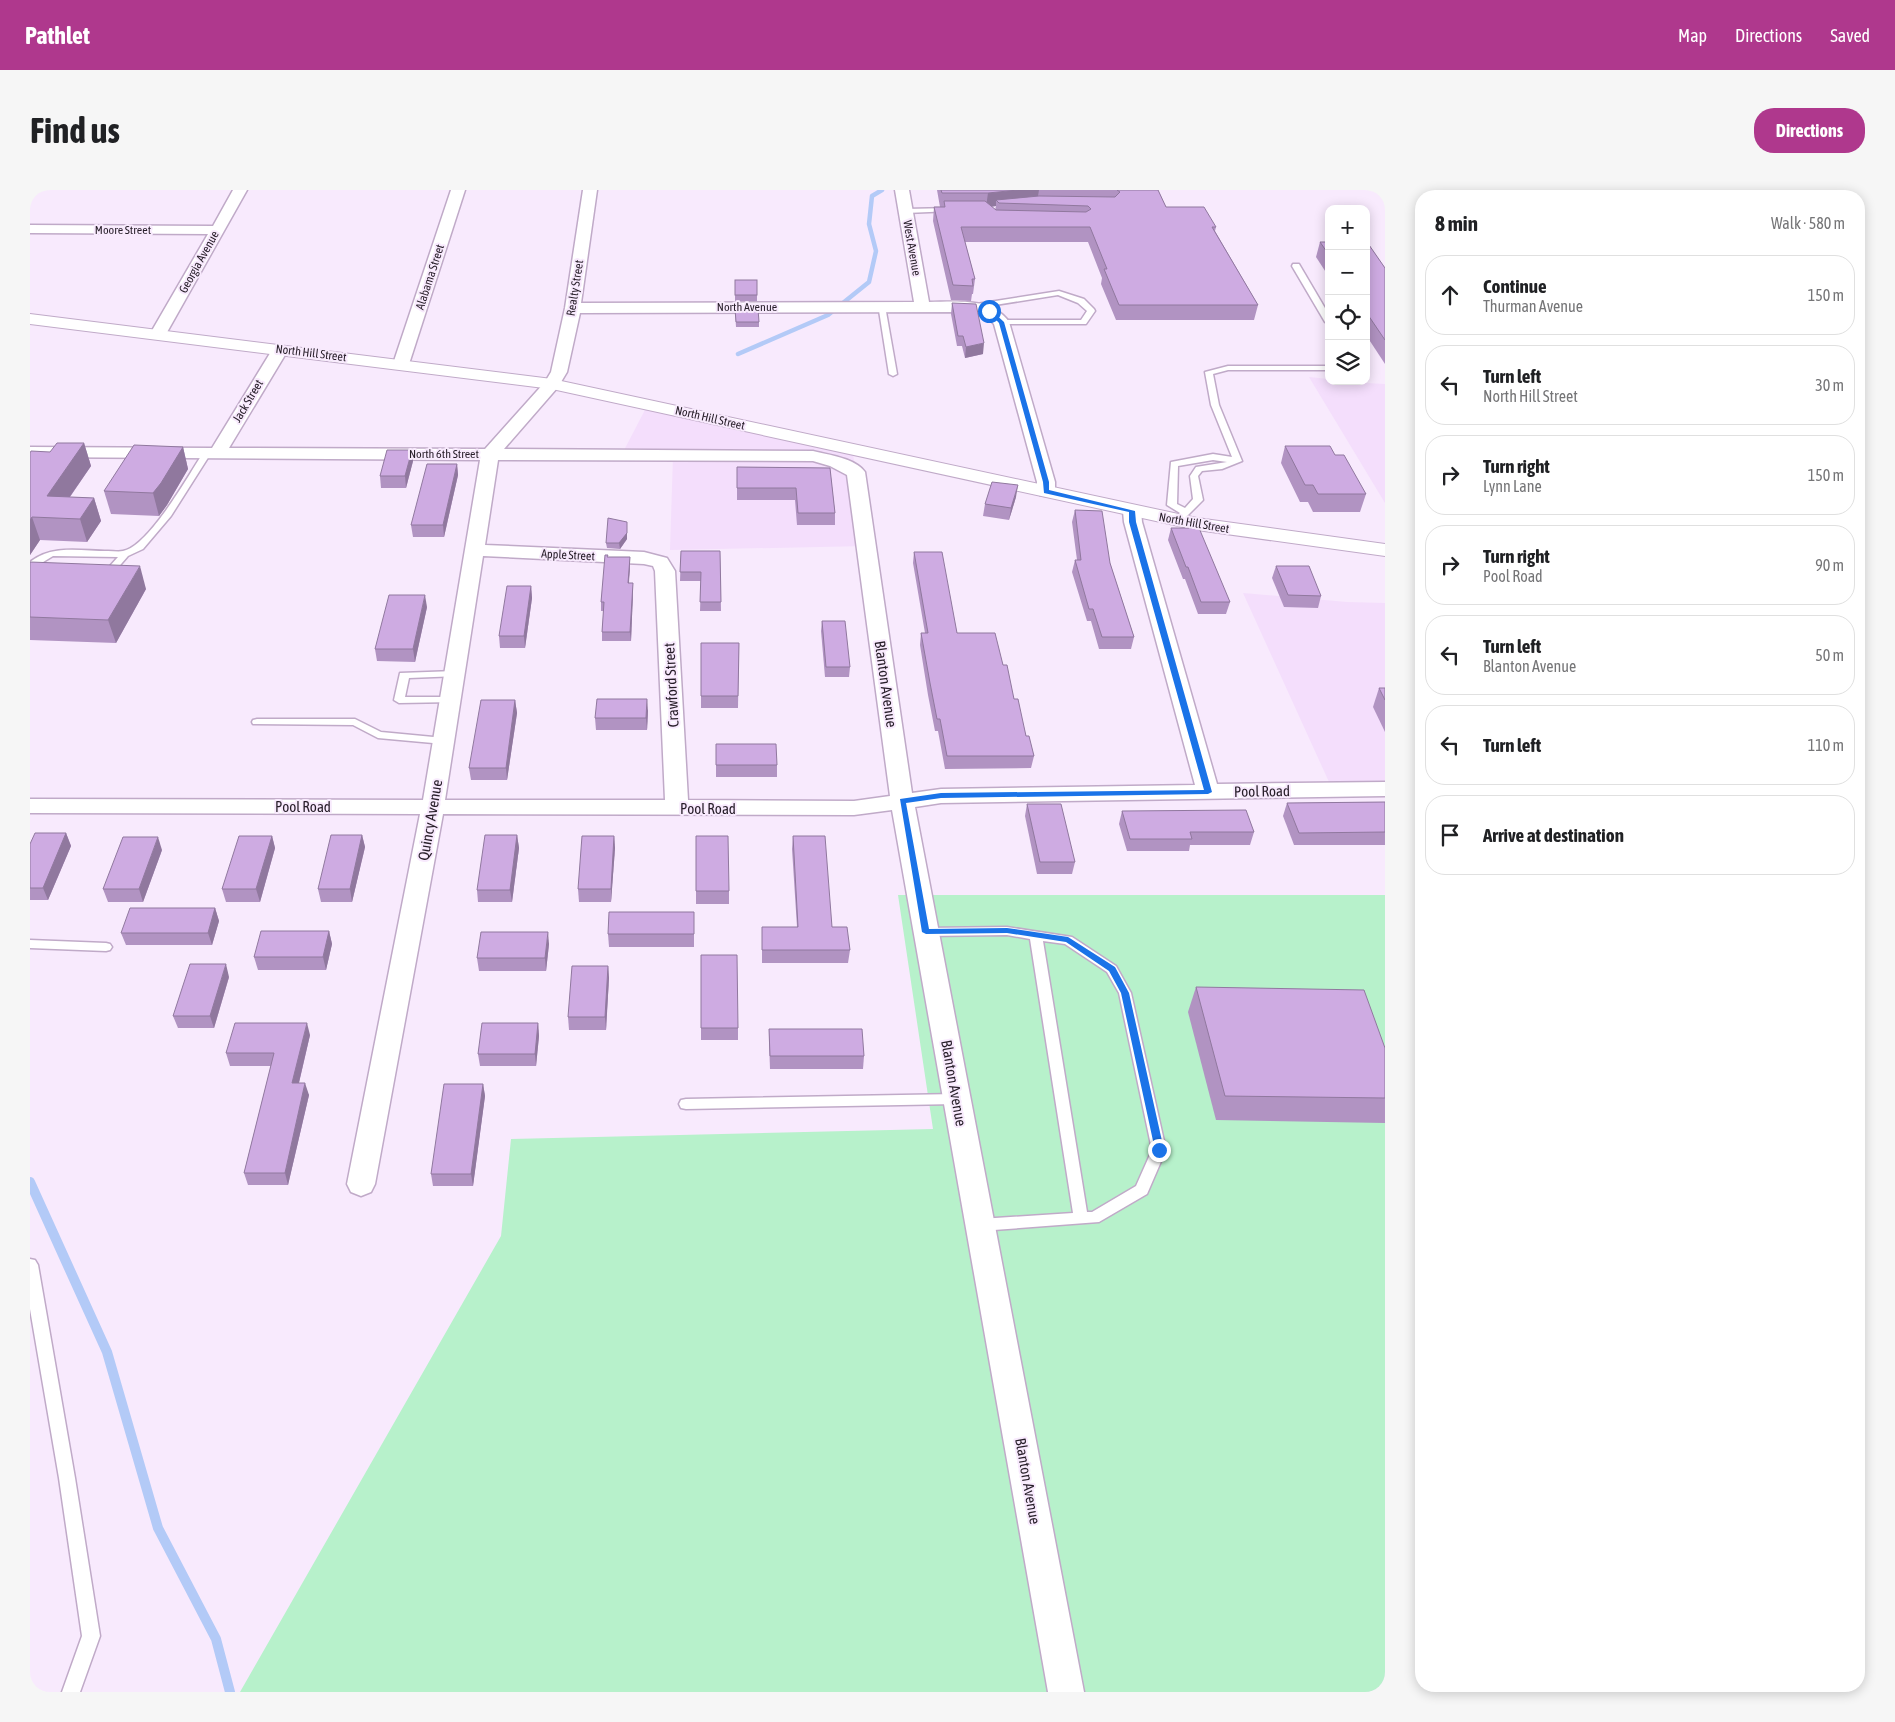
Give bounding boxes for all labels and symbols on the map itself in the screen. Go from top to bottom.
street label: West Avenue [900,219,924,277]
street label: Moore Street [95,223,152,237]
street label: Georgia Avenue [176,228,222,296]
street label: Alabama Street [413,242,447,312]
street label: Realty Street [564,258,586,317]
street label: North Avenue [717,300,777,314]
route start [978,300,1001,323]
street label: North Hill Street [275,342,348,364]
street label: Jack Street [230,377,266,425]
street label: North Hill Street [674,403,747,433]
street label: North 6th Street [409,447,480,461]
street label: North Hill Street [1158,510,1231,536]
street label: Apple Street [541,547,596,563]
street label: Blanton Avenue [872,640,901,729]
street label: Crawford Street [660,642,682,728]
street label: Quincy Avenue [415,778,446,862]
street label: Pool Road [1234,782,1290,800]
street label: Pool Road [275,798,331,815]
street label: Pool Road [680,800,736,817]
street label: Blanton Avenue [938,1038,970,1128]
route end [1148,1139,1171,1162]
street label: Blanton Avenue [1012,1436,1044,1526]

